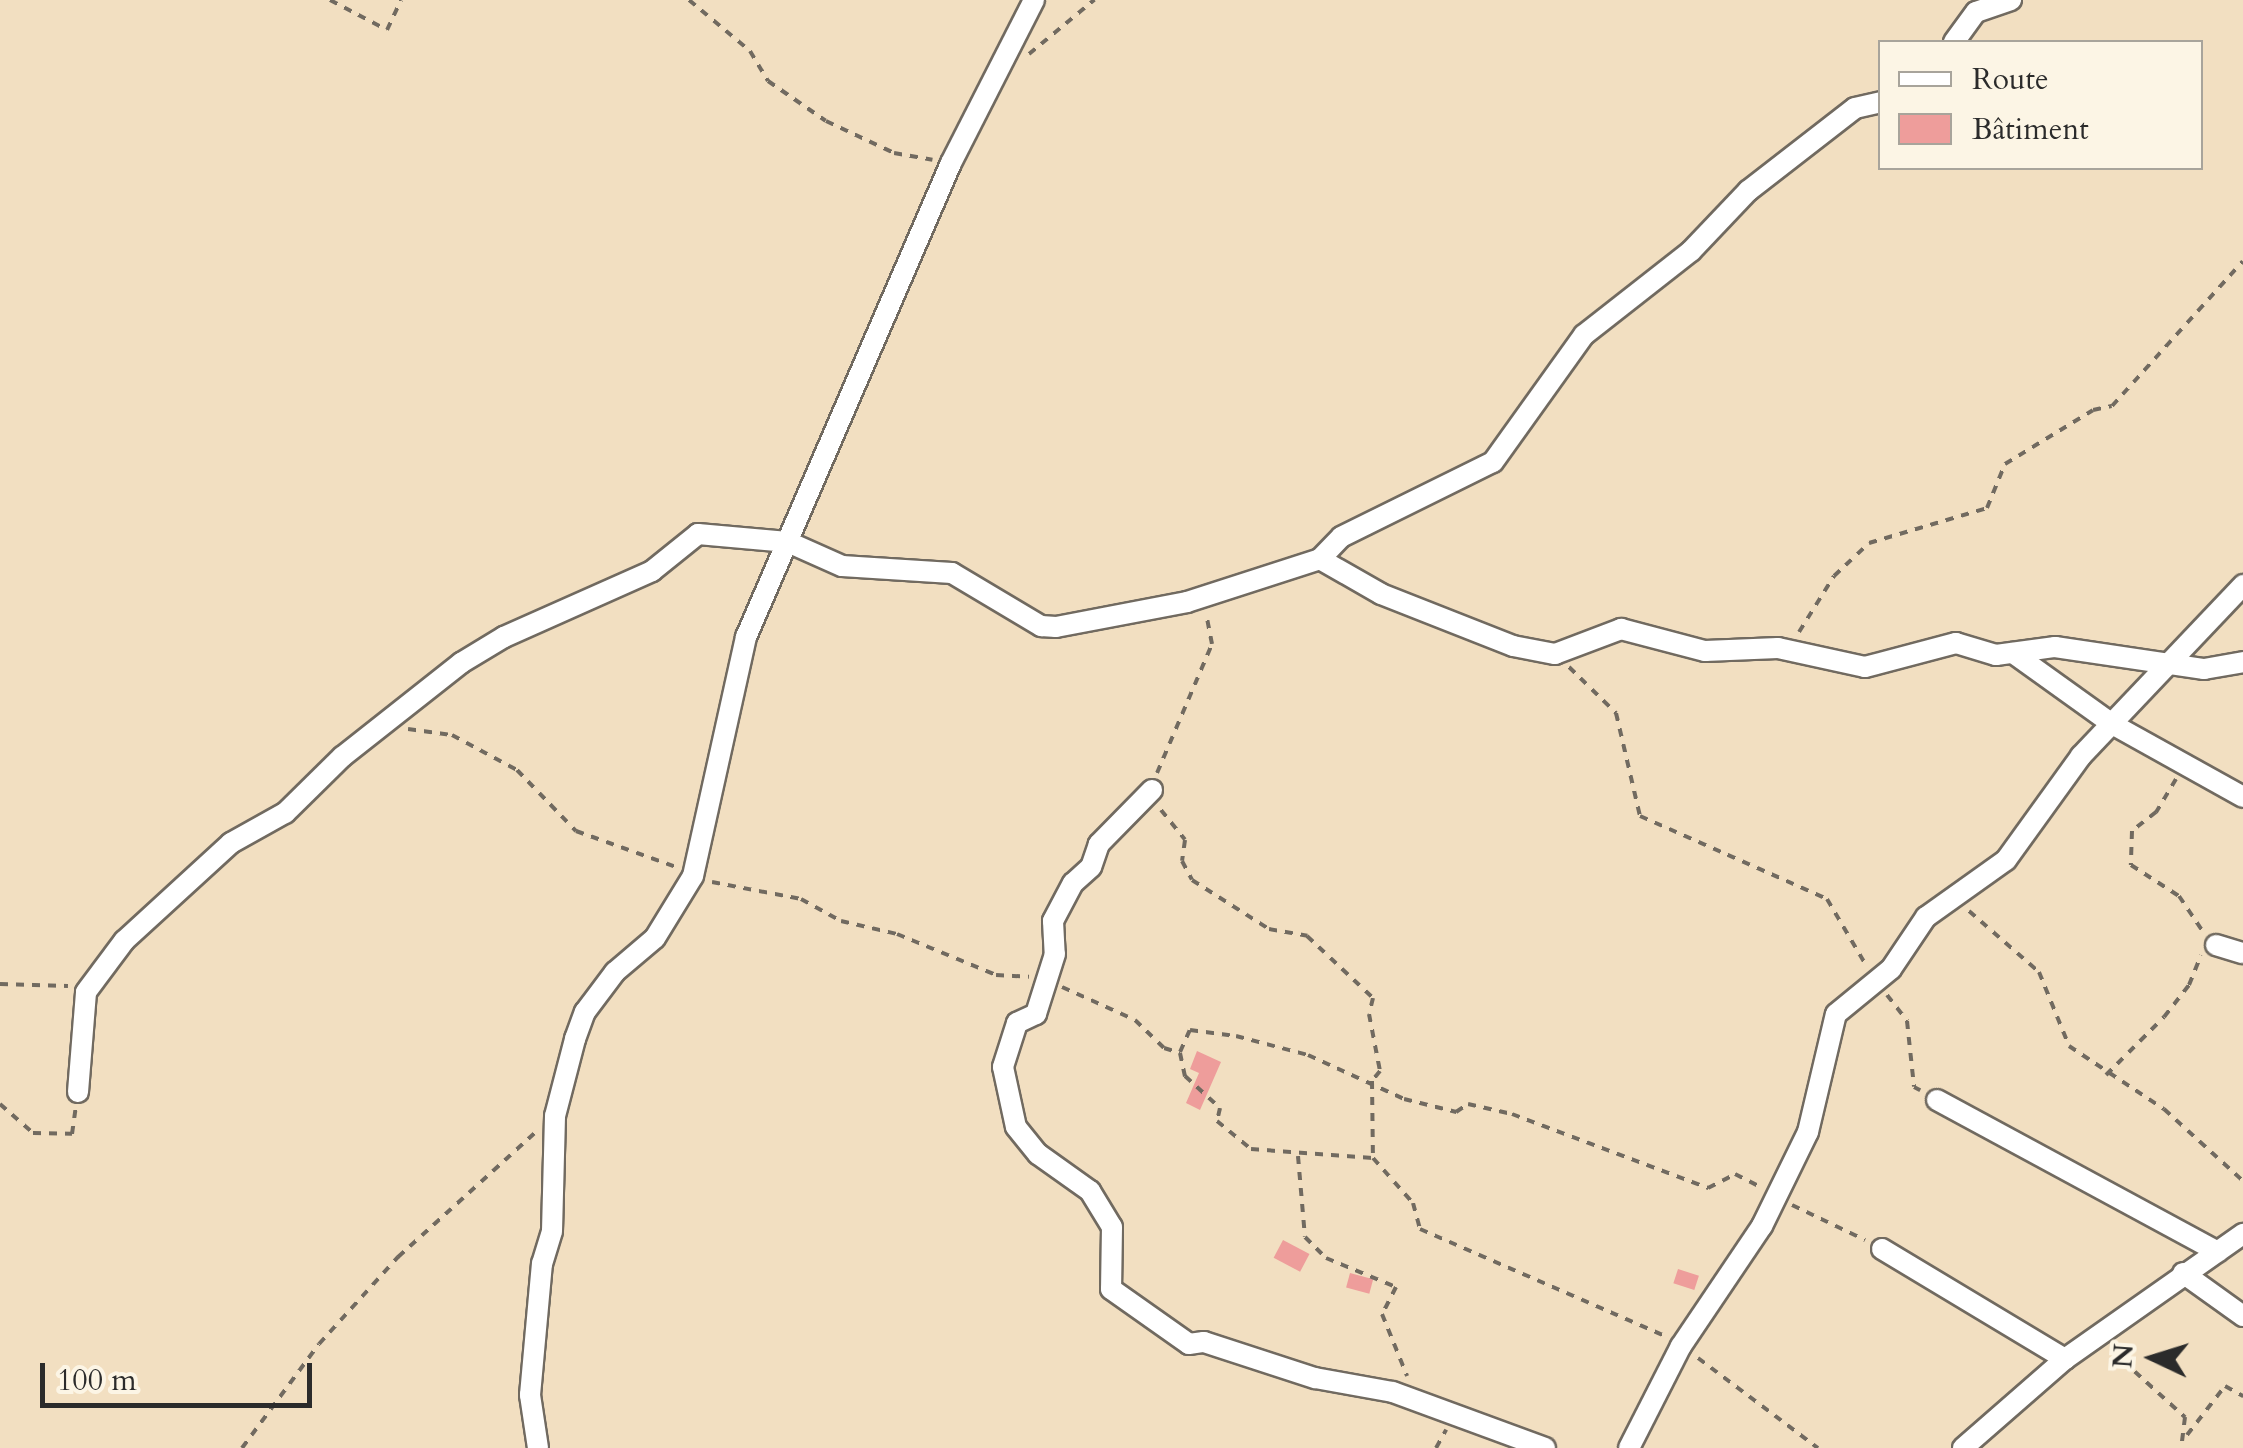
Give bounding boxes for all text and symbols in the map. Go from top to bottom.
legend [1878,40,2203,170]
text: Route [1972,59,2049,100]
text: Bâtiment [1972,109,2089,150]
north arrow [2103,1308,2203,1408]
text: N [2103,1342,2143,1369]
scale bar [45,1343,318,1405]
text: 100 m [57,1360,137,1401]

